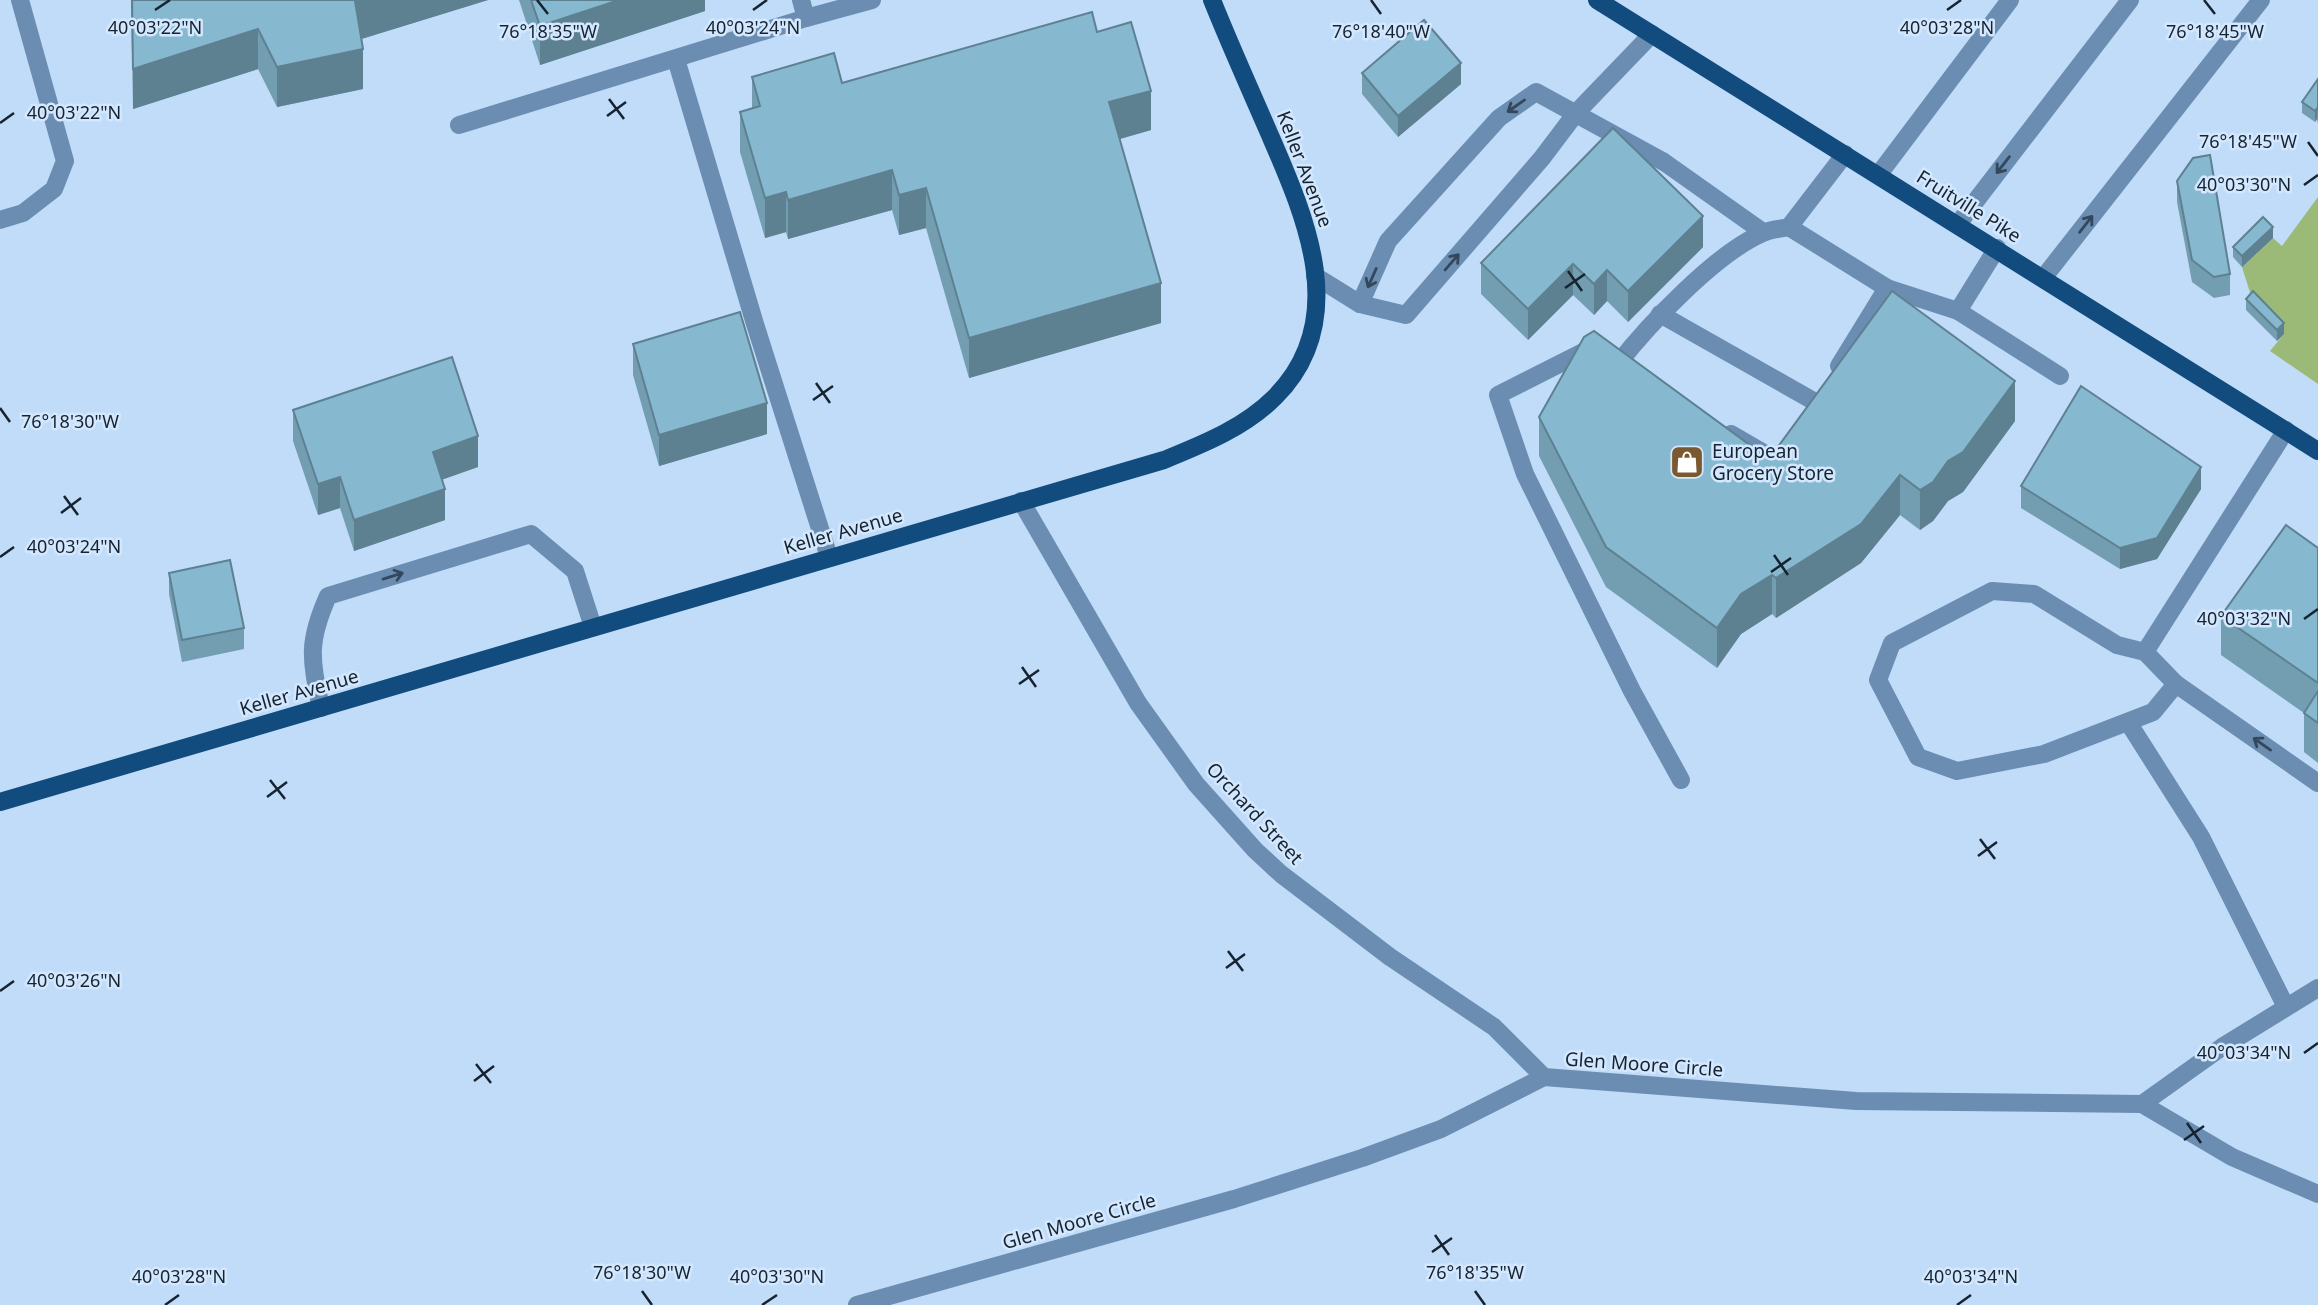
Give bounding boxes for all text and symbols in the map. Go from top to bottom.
text: 40°03'22"N [108,15,202,39]
text: 40°03'24"N [706,15,800,39]
text: 40°03'28"N [1900,15,1994,39]
text: 76°18'35"W [499,19,597,43]
text: 76°18'40"W [1332,19,1430,43]
text: 76°18'45"W [2166,19,2264,43]
one-way arrow [1507,99,1526,113]
text: 40°03'22"N [27,100,121,124]
street label: Keller Avenue [1271,107,1339,231]
text: 76°18'45"W [2199,129,2297,153]
one-way arrow [1996,155,2011,173]
street label: Fruitville Pike [1912,164,2026,248]
text: 40°03'30"N [2197,172,2291,196]
one-way arrow [2079,215,2094,233]
one-way arrow [1444,253,1460,271]
one-way arrow [1365,267,1378,288]
text: 76°18'30"W [21,409,119,433]
place label: European Grocery Store [1712,438,1834,486]
shop icon: European Grocery Store [1668,443,1706,481]
street label: Keller Avenue [781,502,905,560]
text: 40°03'24"N [27,534,121,558]
one-way arrow [382,568,404,581]
text: 40°03'32"N [2197,606,2291,630]
street label: Keller Avenue [237,663,361,721]
one-way arrow [2253,737,2272,751]
street label: Orchard Street [1201,756,1309,870]
text: 40°03'26"N [27,968,121,992]
text: 40°03'34"N [2197,1040,2291,1064]
street label: Glen Moore Circle [1564,1046,1724,1082]
street label: Glen Moore Circle [999,1187,1159,1255]
text: 76°18'30"W [593,1260,691,1284]
text: 76°18'35"W [1426,1260,1524,1284]
text: 40°03'28"N [132,1264,226,1288]
text: 40°03'30"N [730,1264,824,1288]
text: 40°03'34"N [1924,1264,2018,1288]

